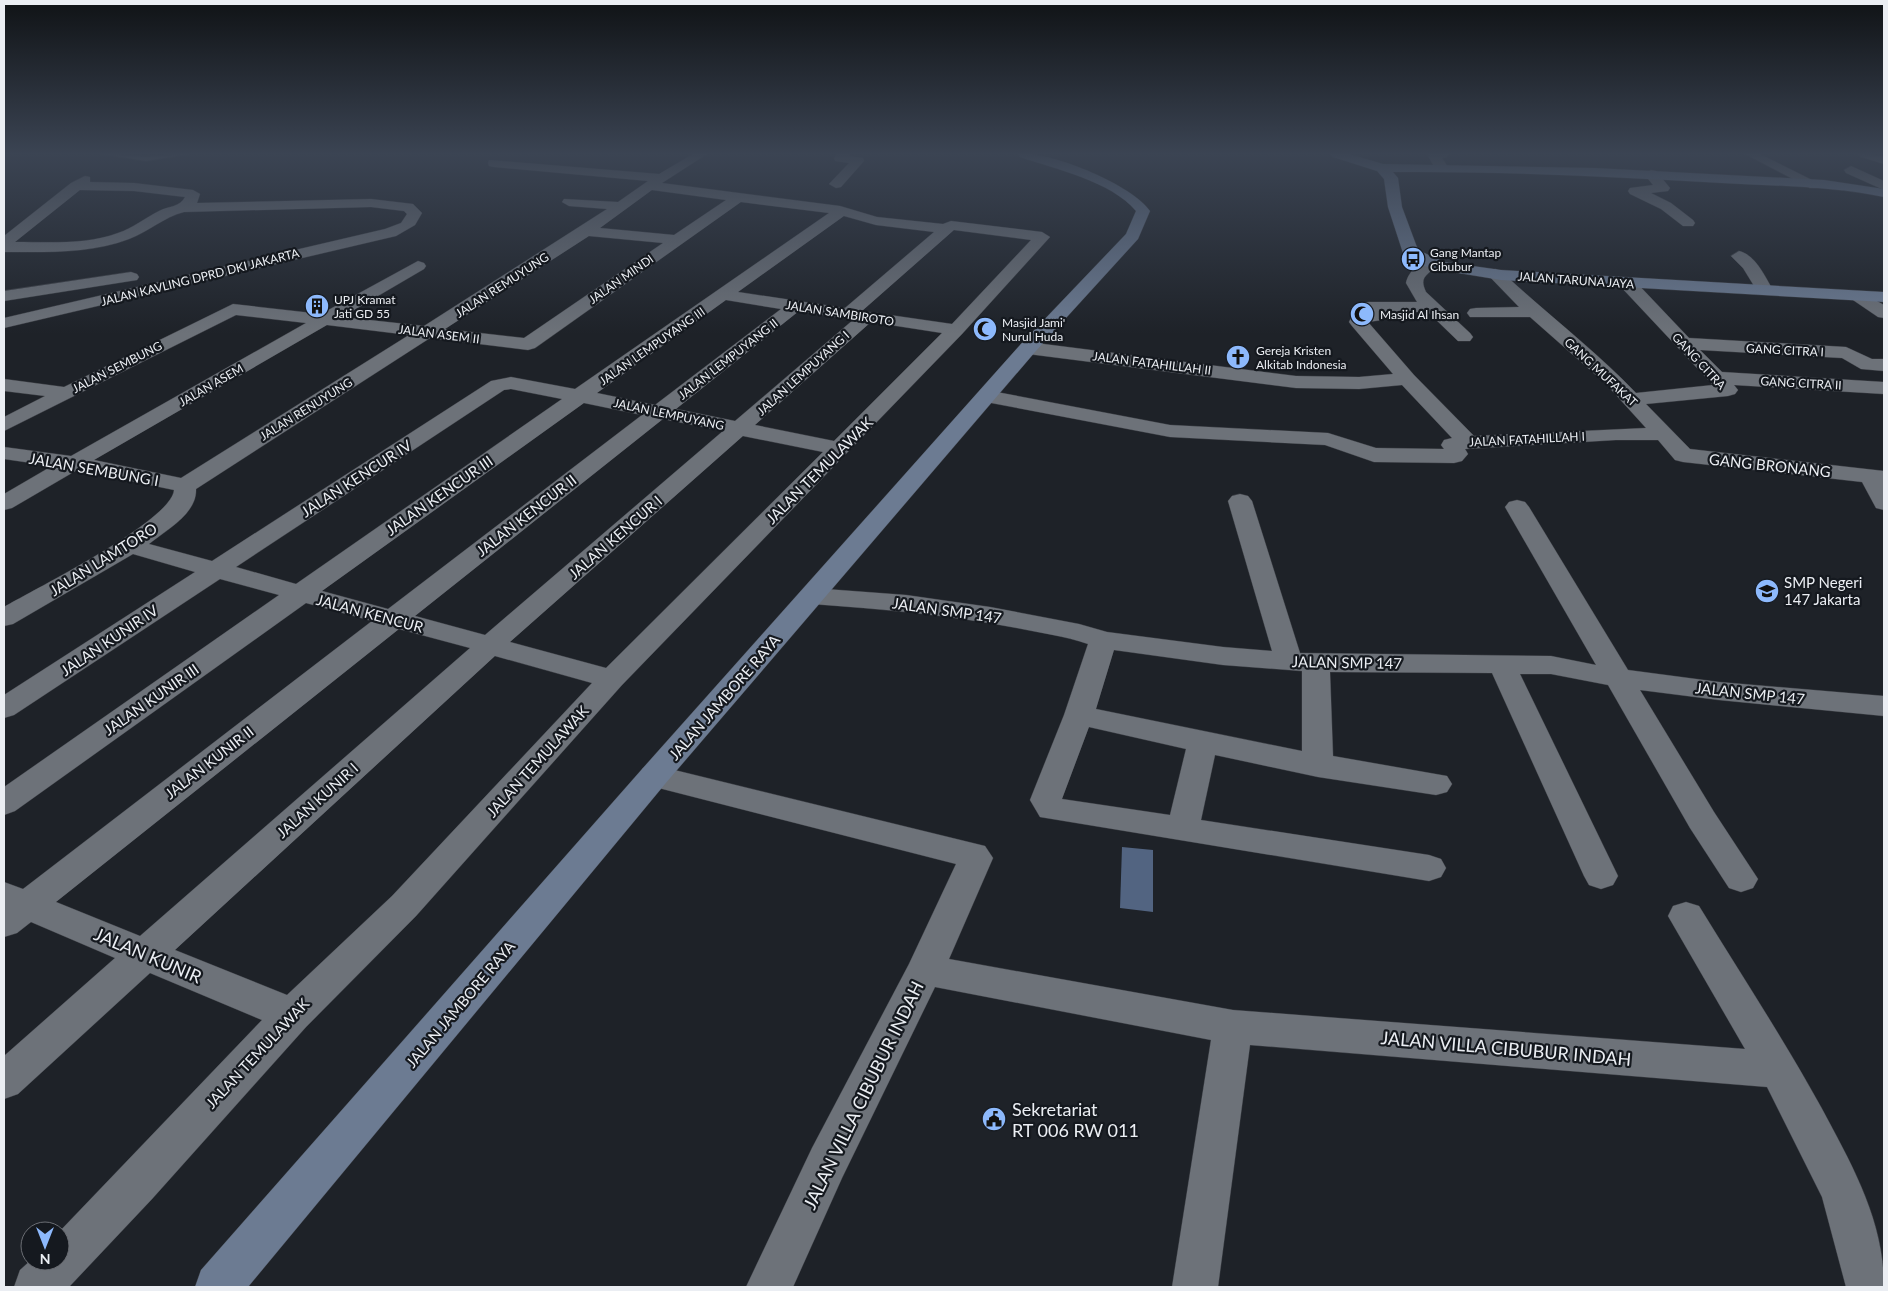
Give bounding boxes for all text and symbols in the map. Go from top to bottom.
street label: JALAN KAVLING DPRD DKI JAKARTA [99,245,301,309]
place label: Gang Mantap Cibubur [1430,245,1502,274]
bus stop icon: Gang Mantap Cibubur [1400,246,1426,272]
street label: JALAN REMUYUNG [453,249,552,321]
street label: JALAN MINDI [586,251,656,307]
street label: JALAN TARUNA JAYA [1517,268,1636,292]
place label: UPJ Kramat Jati GD 55 [334,292,396,321]
building icon: UPJ Kramat Jati GD 55 [304,293,330,319]
street label: JALAN SAMBIROTO [785,297,896,329]
mosque icon: Masjid Al Ihsan [1349,301,1375,327]
street label: JALAN LEMPUYANG III [596,304,708,388]
place label: Masjid Al Ihsan [1380,307,1459,322]
street label: JALAN LEMPUYANG II [675,315,781,403]
place label: Masjid Jami' Nurul Huda [1002,315,1065,344]
mosque icon: Masjid Jami' Nurul Huda [972,316,998,342]
street label: JALAN ASEM II [398,322,480,346]
street label: JALAN LEMPUYANG I [754,328,852,418]
street label: GANG CITRA [1669,330,1730,393]
street label: GANG MUFAKAT [1561,334,1641,410]
street label: JALAN SEMBUNG [70,338,165,396]
street label: GANG CITRA I [1746,340,1824,360]
place label: Gereja Kristen Alkitab Indonesia [1256,343,1347,372]
church icon: Gereja Kristen Alkitab Indonesia [1225,344,1251,370]
street label: JALAN FATAHILLAH II [1092,348,1212,378]
street label: JALAN ASEM [176,361,246,409]
street label: GANG CITRA II [1760,373,1842,393]
street label: JALAN RENUYUNG [257,374,355,444]
street label: JALAN LEMPUYANG [612,395,726,433]
street label: JALAN TEMULAWAK [762,413,876,527]
street label: JALAN FATAHILLAH I [1469,428,1585,450]
street label: JALAN KENCUR IV [297,435,415,520]
street label: JALAN SEMBUNG I [28,449,160,489]
street label: GANG BRONANG [1708,450,1832,480]
street label: JALAN KENCUR III [382,451,496,539]
street label: JALAN KENCUR II [472,470,580,560]
street label: JALAN KENCUR I [565,491,665,583]
street label: JALAN LAMTORO [46,519,160,599]
place label: SMP Negeri 147 Jakarta [1784,573,1862,608]
school or university icon: SMP Negeri 147 Jakarta [1754,578,1780,604]
street label: JALAN KENCUR [315,590,426,636]
street label: JALAN SMP 147 [891,593,1003,627]
street label: JALAN KUNIR IV [57,600,162,679]
street label: JALAN JAMBORE RAYA [665,630,784,763]
street label: JALAN SMP 147 [1292,652,1402,672]
street label: JALAN KUNIR III [100,660,202,738]
street label: JALAN SMP 147 [1694,678,1806,708]
street label: JALAN TEMULAWAK [482,702,592,820]
street label: JALAN KUNIR II [161,722,257,802]
street label: JALAN KUNIR I [272,759,362,841]
street label: JALAN KUNIR [91,922,206,988]
street label: JALAN JAMBORE RAYA [402,936,519,1071]
street label: JALAN VILLA CIBUBUR INDAH [798,977,928,1213]
street label: JALAN TEMULAWAK [201,994,313,1112]
street label: JALAN VILLA CIBUBUR INDAH [1380,1026,1632,1070]
place label: Sekretariat RT 006 RW 011 [1012,1098,1139,1141]
public building icon: Sekretariat RT 006 RW 011 [981,1106,1007,1132]
north arrow [20,1221,70,1271]
text: N [40,1251,50,1268]

